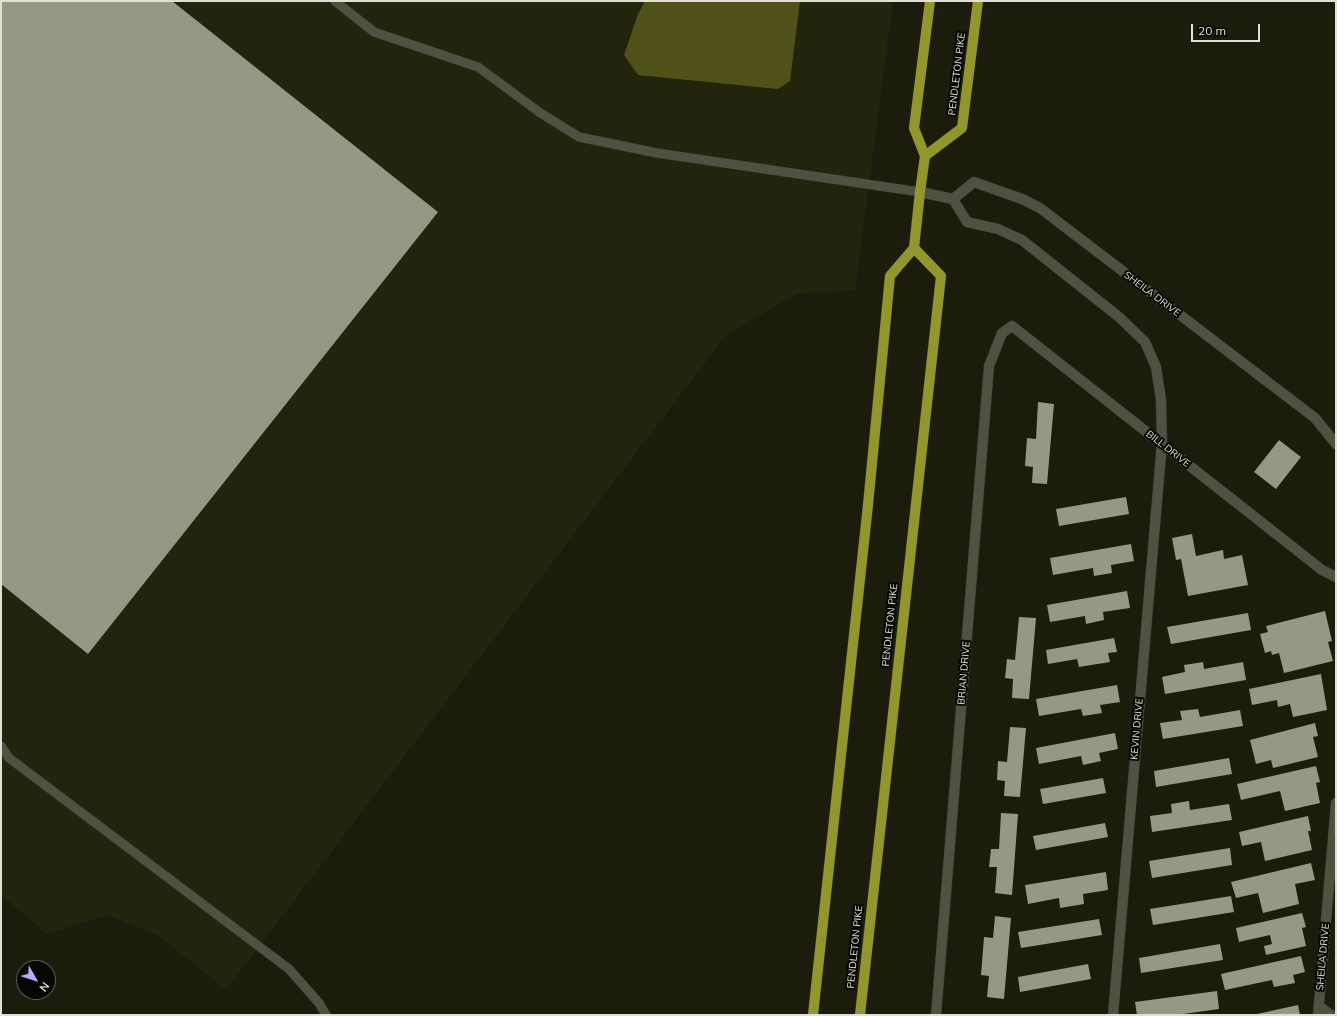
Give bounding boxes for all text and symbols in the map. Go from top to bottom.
scale bar [1193,16,1262,42]
text: 20 m [1198,23,1226,38]
street label: PENDLETON PIKE [946,32,968,116]
street label: SHEILA DRIVE [1121,269,1183,319]
street label: BILL DRIVE [1144,428,1192,470]
street label: PENDLETON PIKE [880,583,900,667]
street label: BRIAN DRIVE [955,641,973,705]
street label: KEVIN DRIVE [1128,698,1146,760]
street label: PENDLETON PIKE [845,905,865,989]
street label: SHEILA DRIVE [1314,923,1332,991]
north arrow [16,960,56,1000]
text: N [36,979,53,995]

